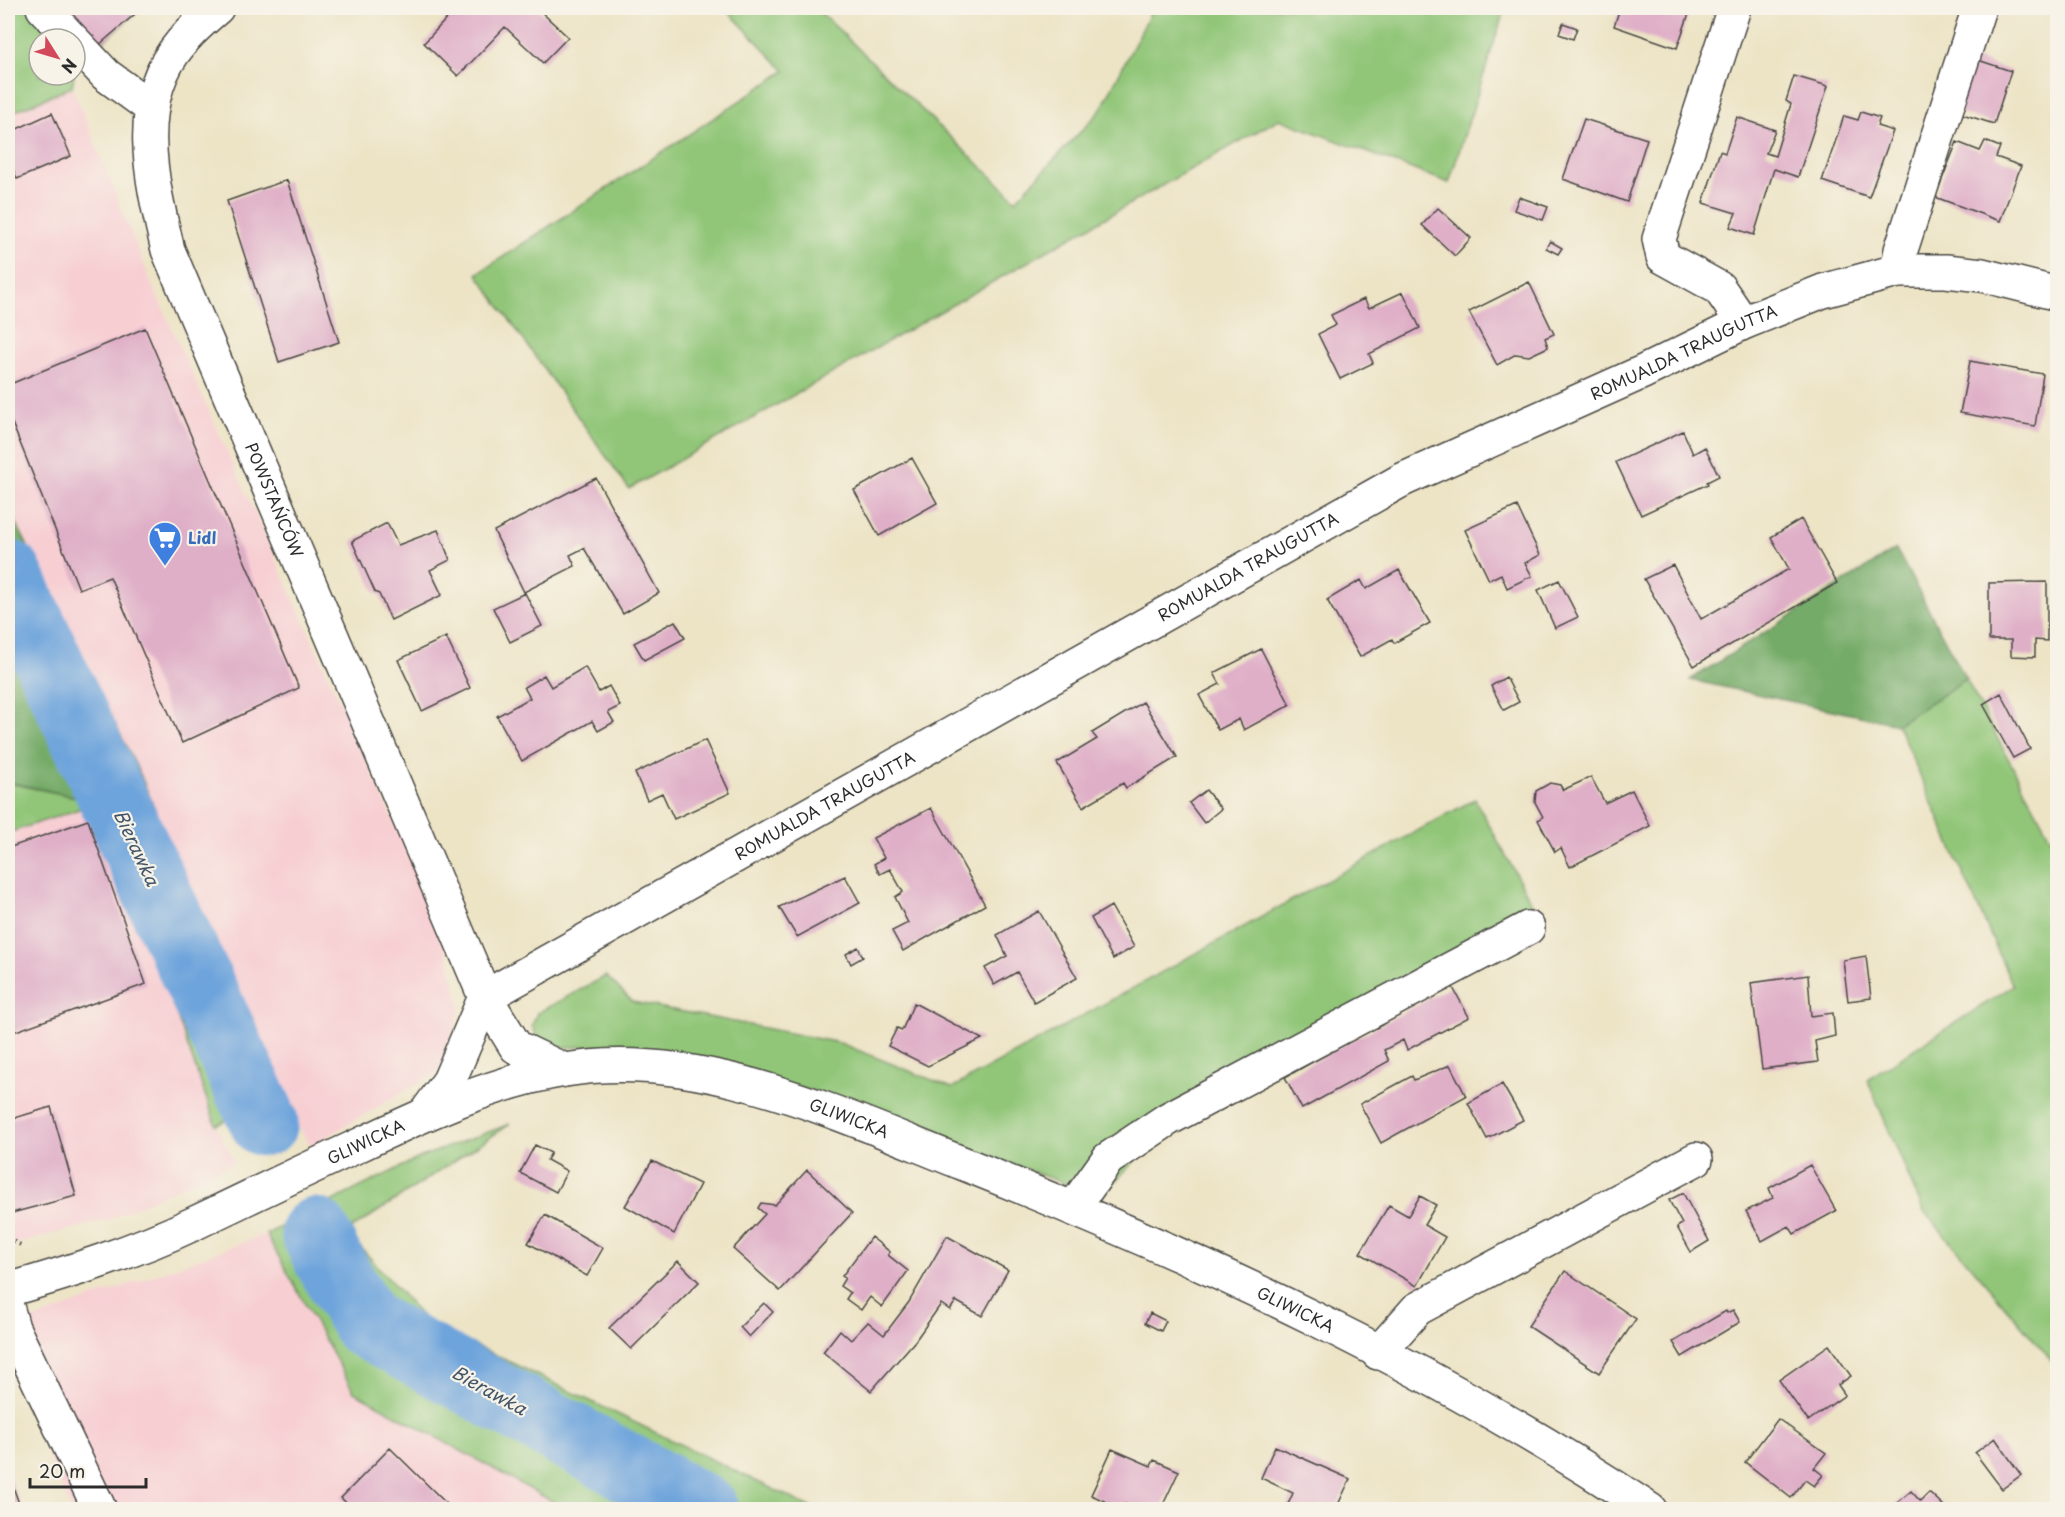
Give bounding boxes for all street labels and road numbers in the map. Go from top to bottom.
street label: ROMUALDA TRAUGUTTA [1586,298,1780,405]
street label: POWSTAŃCÓW [240,439,310,561]
street label: ROMUALDA TRAUGUTTA [1153,505,1342,626]
street label: ROMUALDA TRAUGUTTA [730,744,919,865]
street label: GLIWICKA [806,1091,893,1143]
street label: GLIWICKA [323,1112,408,1169]
street label: GLIWICKA [1253,1280,1339,1338]

